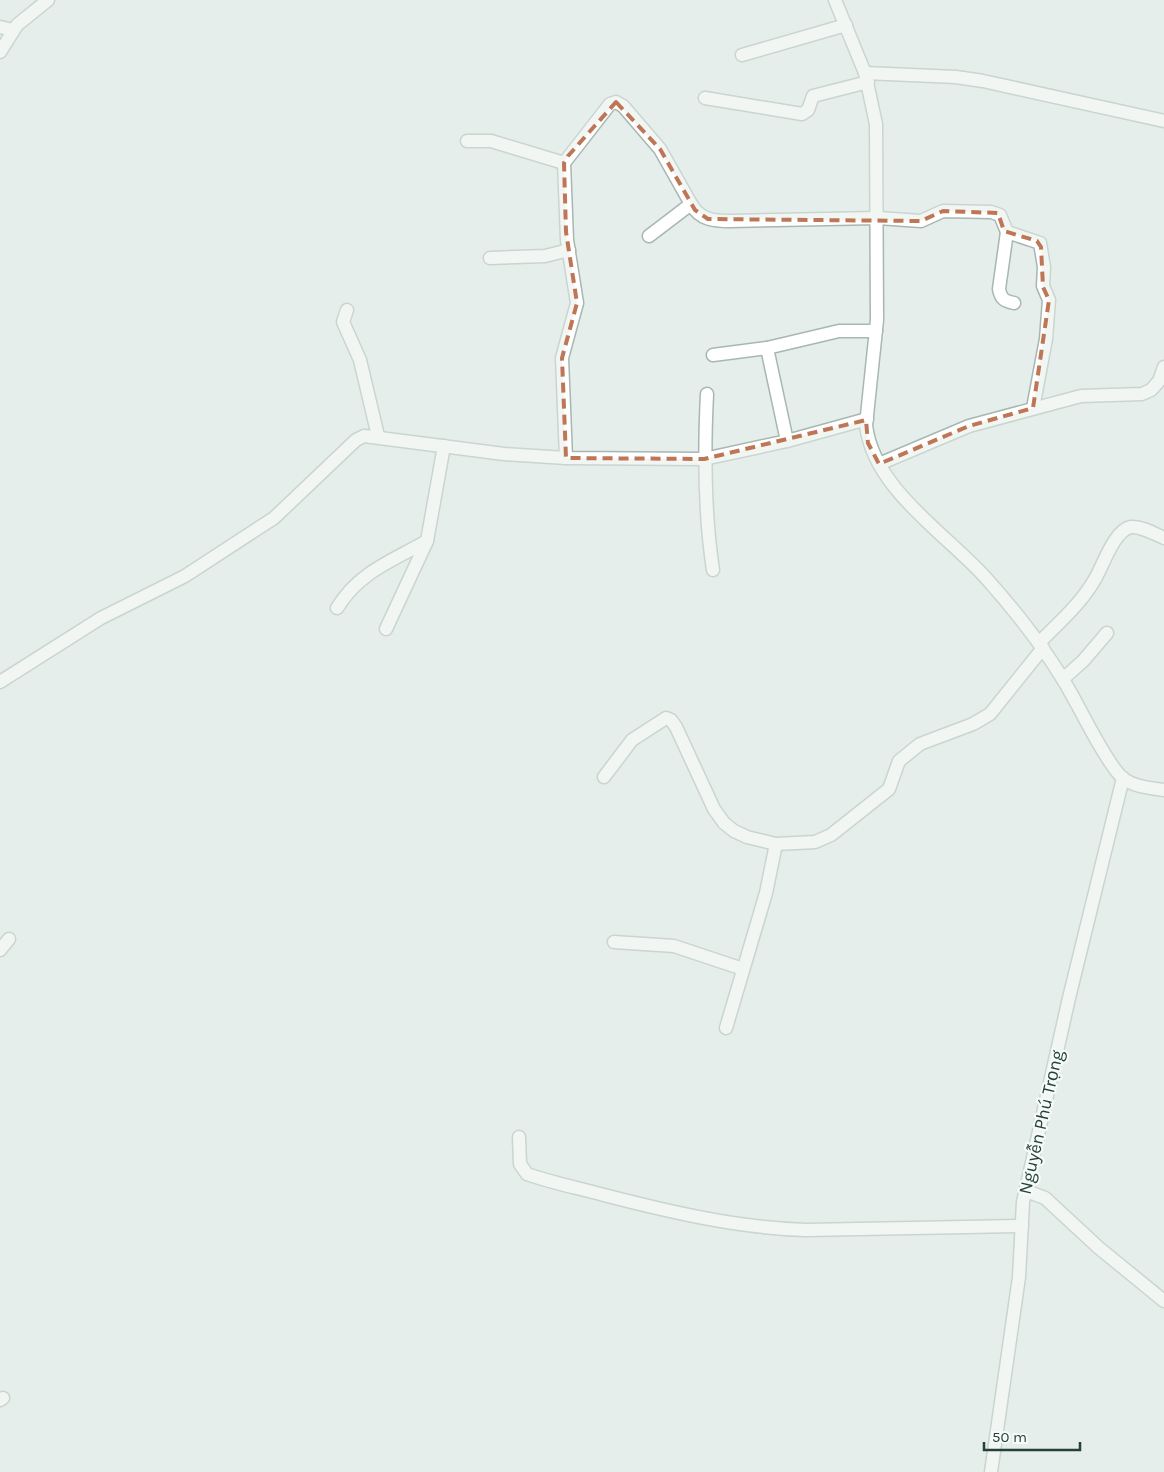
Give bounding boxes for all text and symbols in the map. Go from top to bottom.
street label: Nguyễn Phú Trọng [1014,1048,1068,1196]
scale bar [984,1420,1080,1452]
text: 50 m [992,1428,1027,1446]

